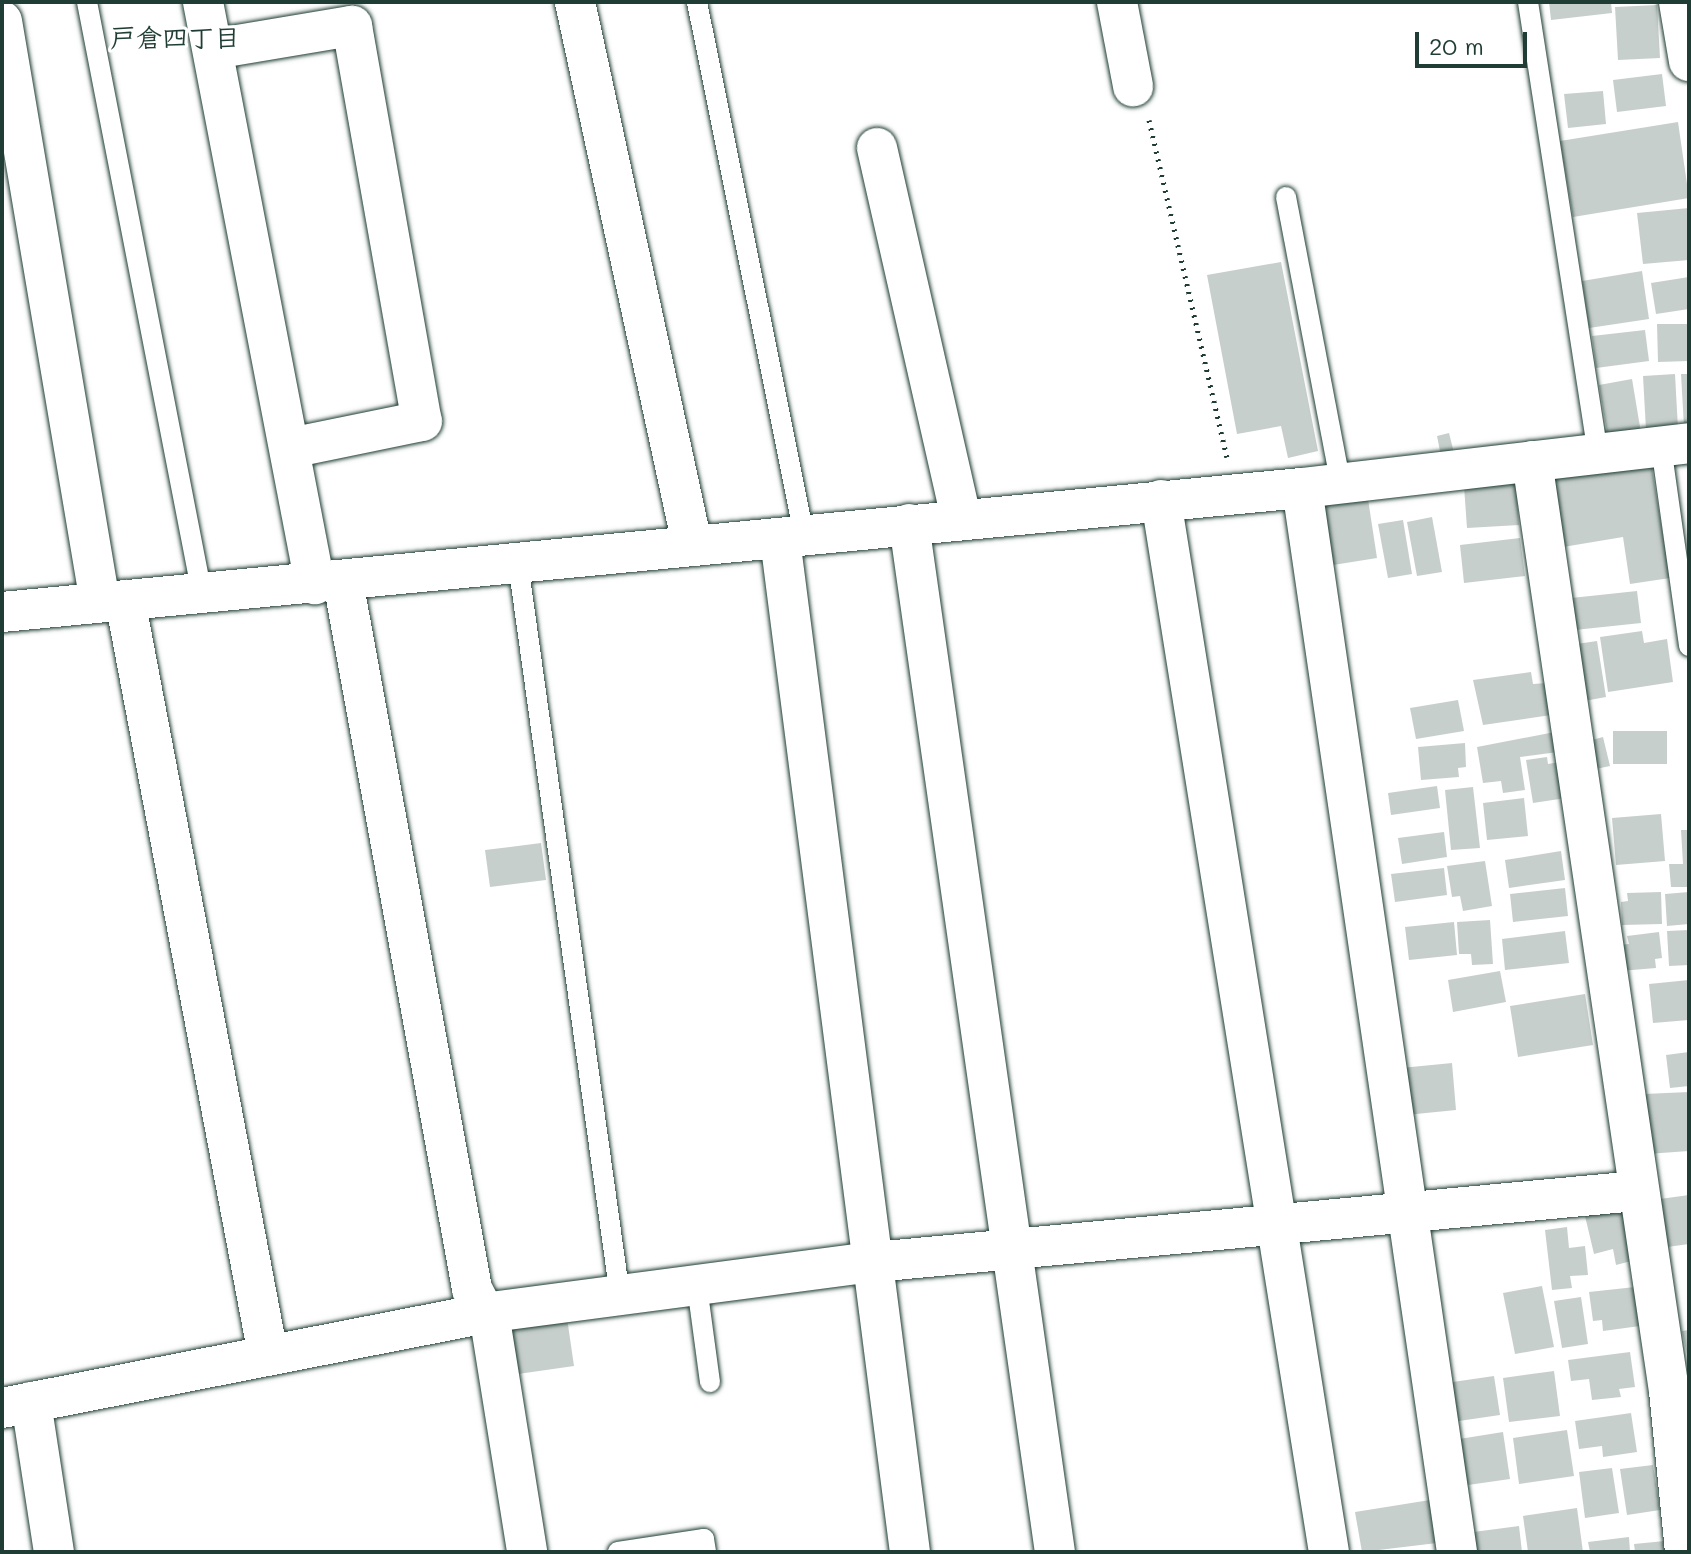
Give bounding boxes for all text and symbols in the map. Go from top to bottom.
scale bar [1419,16,1531,66]
district label: 戸倉四丁目 [110,22,240,54]
text: 20 m [1429,30,1484,61]

